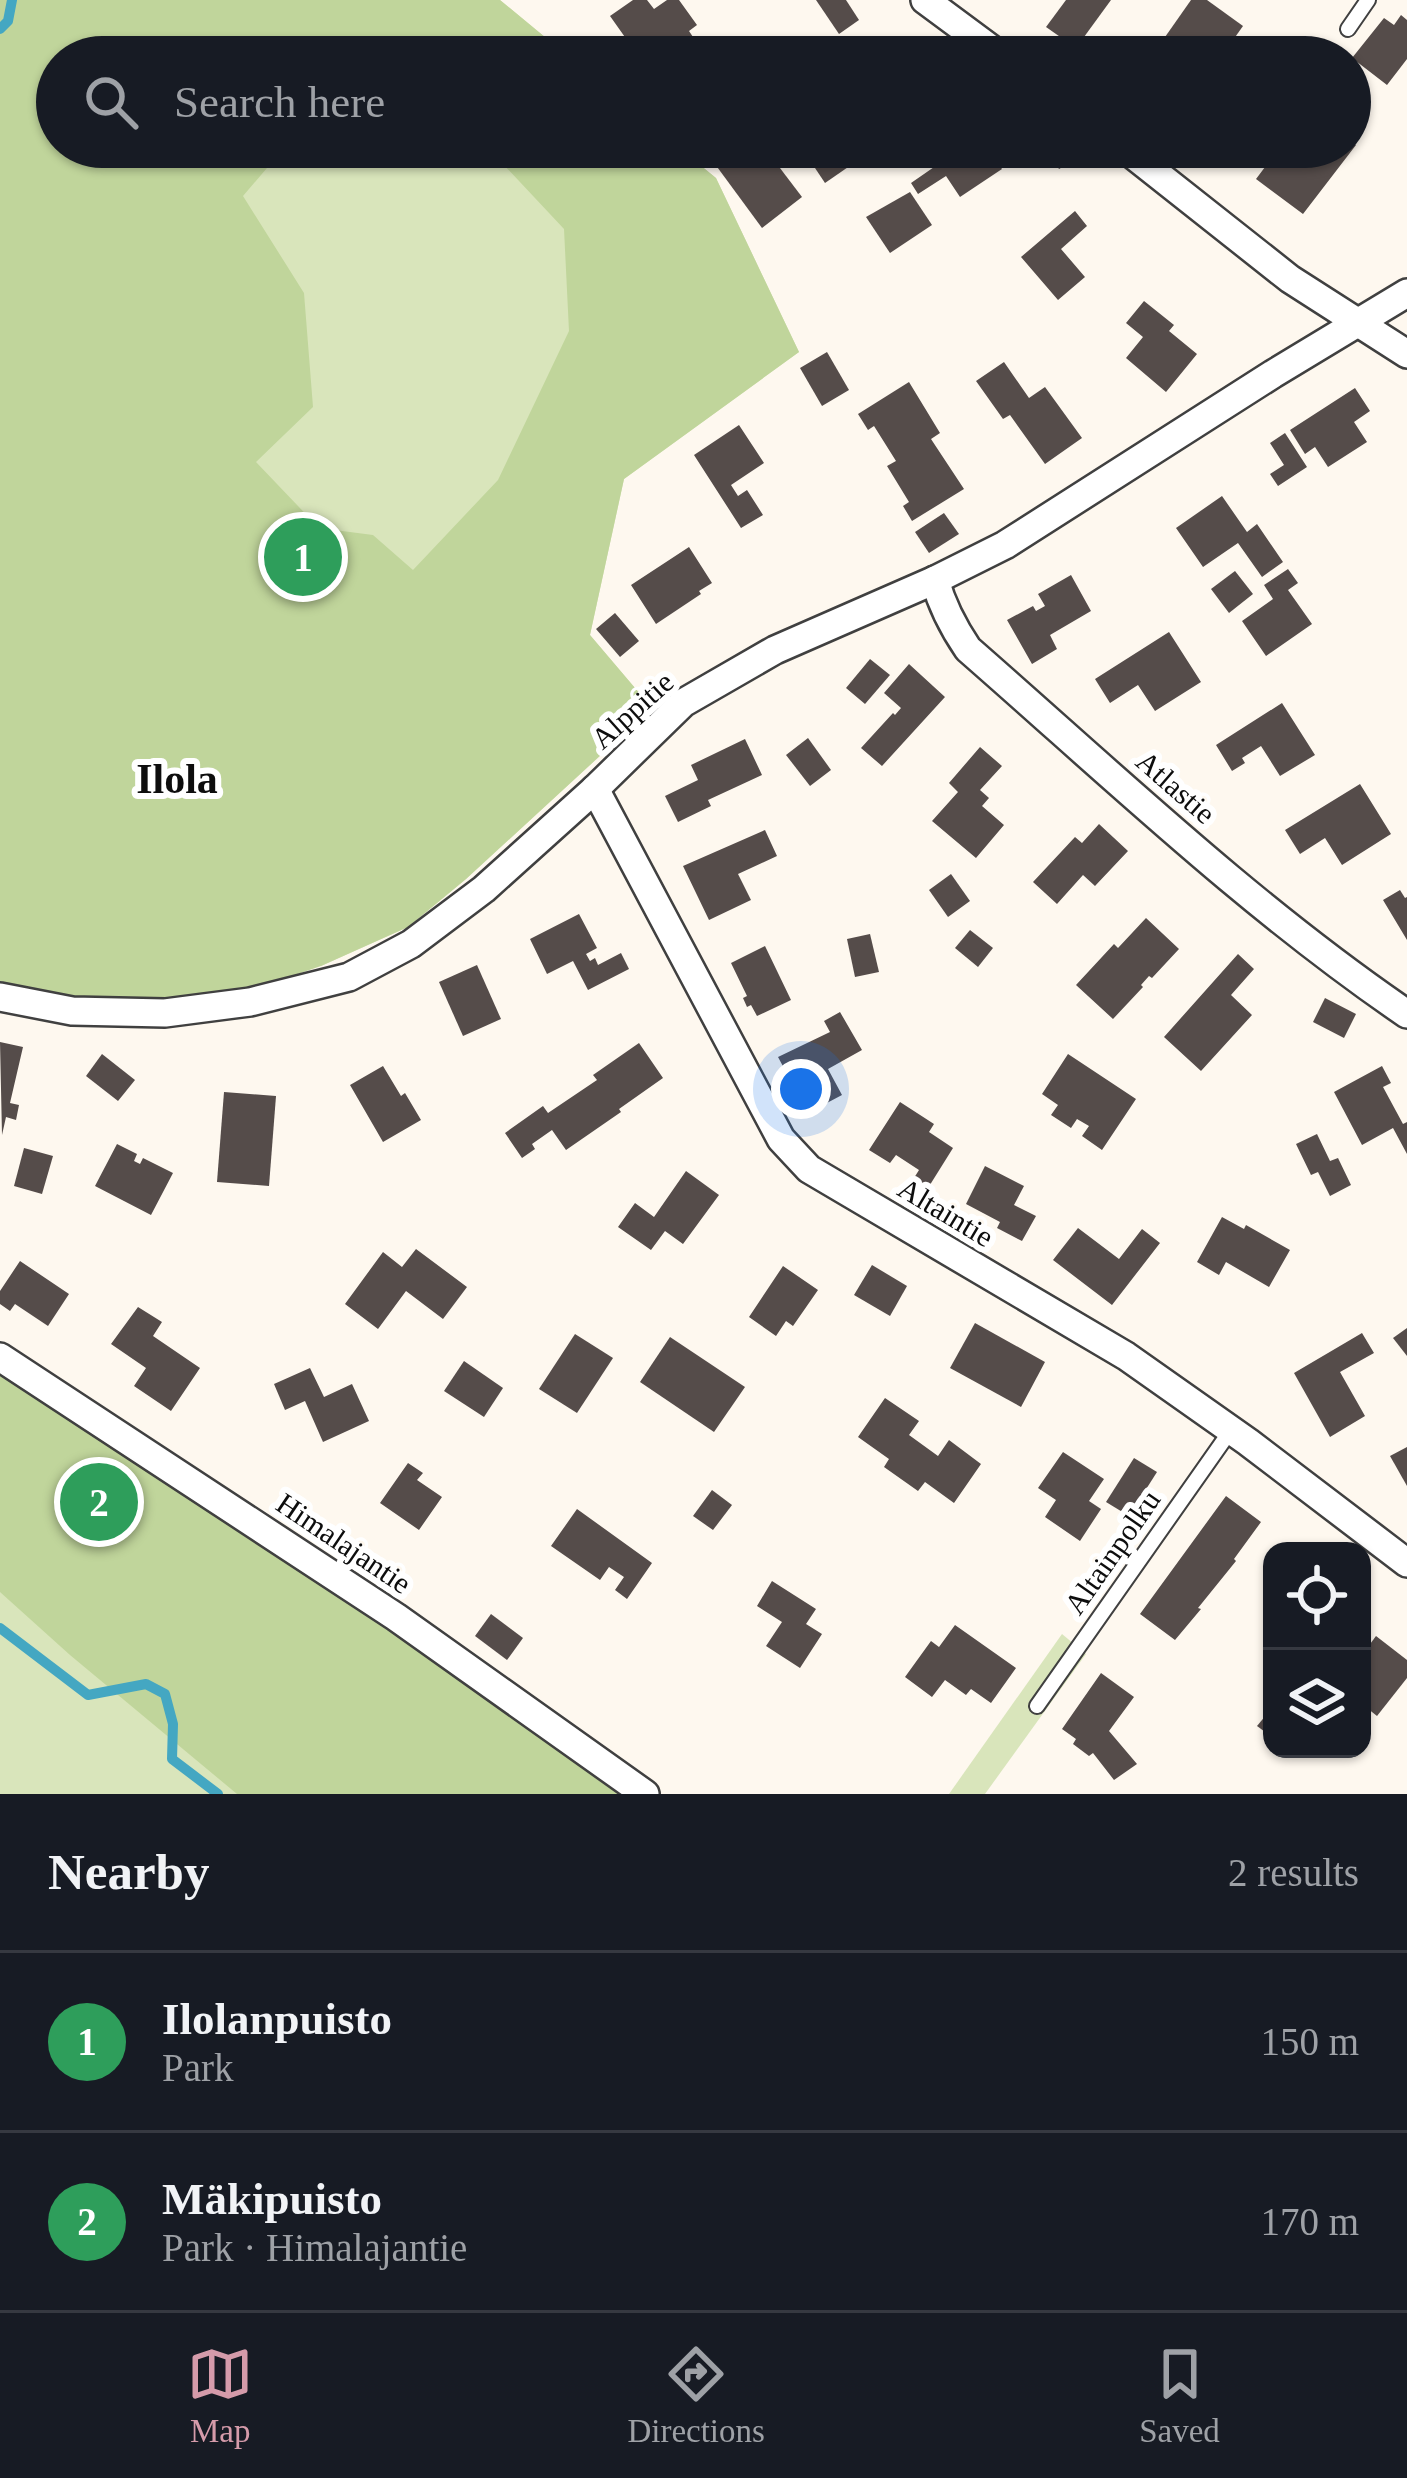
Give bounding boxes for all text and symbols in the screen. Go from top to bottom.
search box [36,36,1371,168]
icon: search [78,69,144,135]
text: Search here [174,77,385,127]
pin: 1 [264,512,342,602]
street label: Alppitie [584,665,680,755]
street label: Atlastie [1130,744,1222,830]
district label: Ilola [136,756,218,802]
your location [771,1059,831,1119]
street label: Altaintie [893,1171,999,1253]
pin: 2 [60,1457,138,1547]
street label: Altainpolku [1057,1484,1167,1620]
street label: Himalajantie [271,1486,417,1600]
map controls [1263,1542,1371,1758]
button: locate [1263,1542,1371,1650]
button: layers [1263,1650,1371,1758]
text: Nearby [48,1844,209,1900]
text: 2 results [1228,1851,1359,1894]
text: Ilolanpuisto [162,1994,392,2044]
text: 1 [77,2020,97,2063]
text: 150 m [1260,2020,1359,2063]
text: Park [162,2046,234,2089]
text: Mäkipuisto [162,2174,382,2224]
text: 2 [77,2200,97,2243]
text: 170 m [1260,2200,1359,2243]
text: Park · Himalajantie [162,2226,467,2269]
tab: Map [187,2341,253,2450]
tab: Directions [627,2341,765,2450]
tab: Saved [1139,2341,1220,2450]

